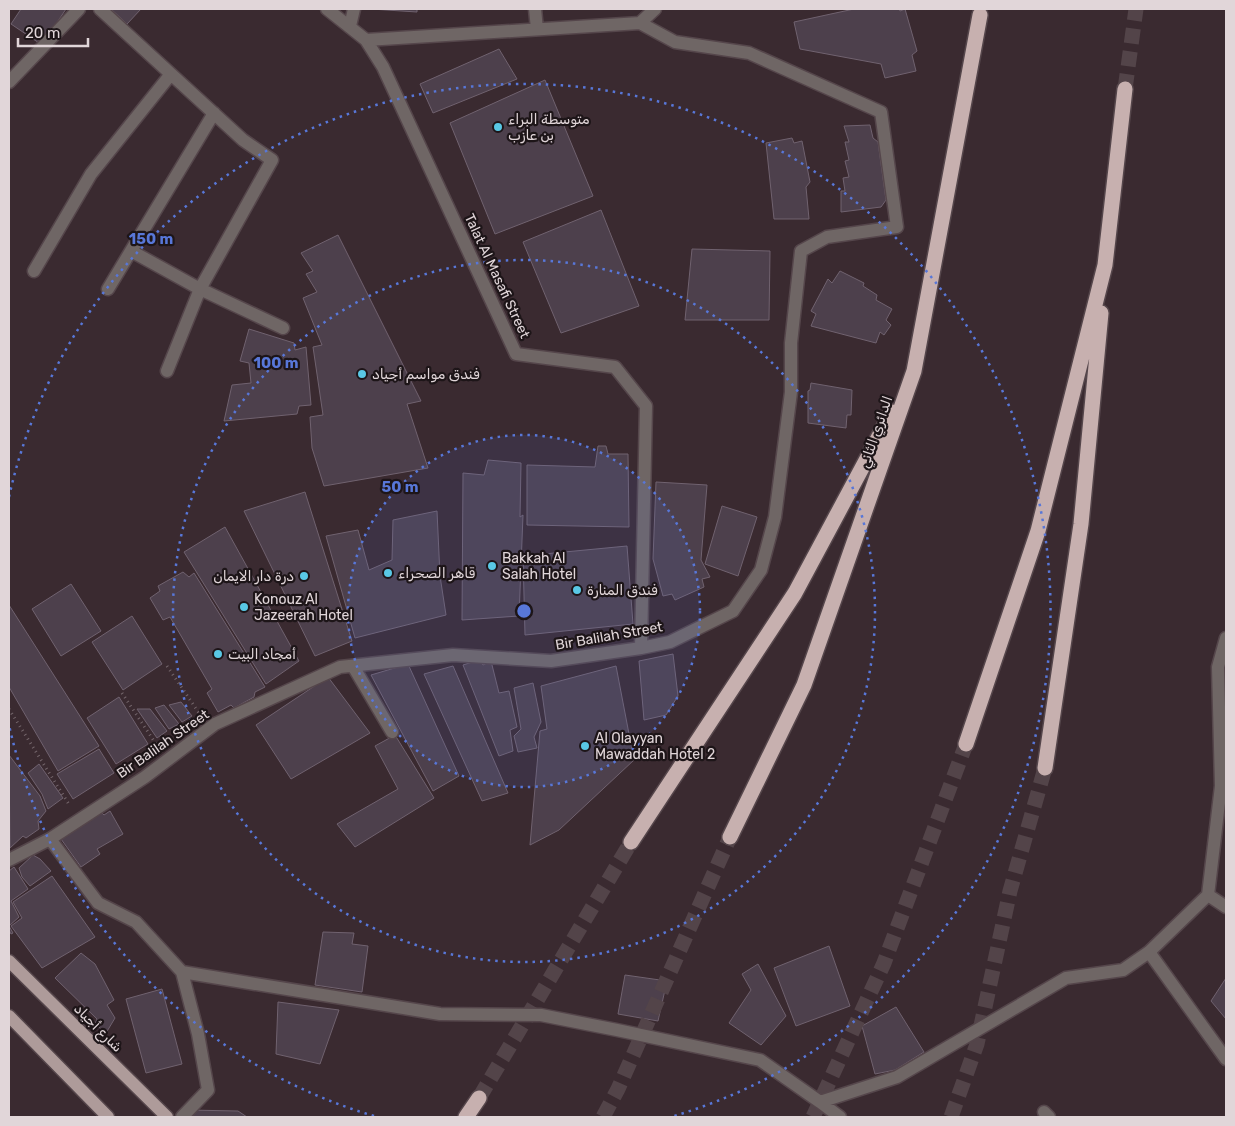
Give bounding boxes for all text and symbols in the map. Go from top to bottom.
scale bar [18,15,88,47]
text: 20 m [25,24,60,42]
place label: متوسطة البراء بن عازب [508,111,590,144]
marker: متوسطة البراء بن عازب [492,121,504,133]
street label: Talat Al Masafi Street [461,211,534,342]
text: 150 m [129,230,173,248]
text: 100 m [254,354,298,372]
place label: فندق مواسم أجياد [372,366,480,383]
marker: فندق مواسم أجياد [356,368,368,380]
street label: الدائري الثاني [856,394,898,471]
text: 50 m [382,478,418,496]
place label: Bakkah Al Salah Hotel [502,550,576,583]
marker: Bakkah Al Salah Hotel [486,560,498,572]
place label: قاهر الصحراء [398,565,475,582]
marker: قاهر الصحراء [382,567,394,579]
place label: درة دار الايمان [213,568,294,585]
marker: درة دار الايمان [298,570,310,582]
place label: فندق المنارة [587,582,658,599]
marker: فندق المنارة [571,584,583,596]
place label: Konouz Al Jazeerah Hotel [254,591,353,624]
marker: Konouz Al Jazeerah Hotel [238,601,250,613]
centre of rings [515,602,533,620]
street label: Bir Balilah Street [554,618,664,654]
place label: أمجاد البيت [228,646,296,663]
marker: أمجاد البيت [212,648,224,660]
street label: Bir Balilah Street [114,706,213,782]
place label: Al Olayyan Mawaddah Hotel 2 [595,730,715,763]
marker: Al Olayyan Mawaddah Hotel 2 [579,740,591,752]
street label: شارع أجياد [69,1000,126,1057]

